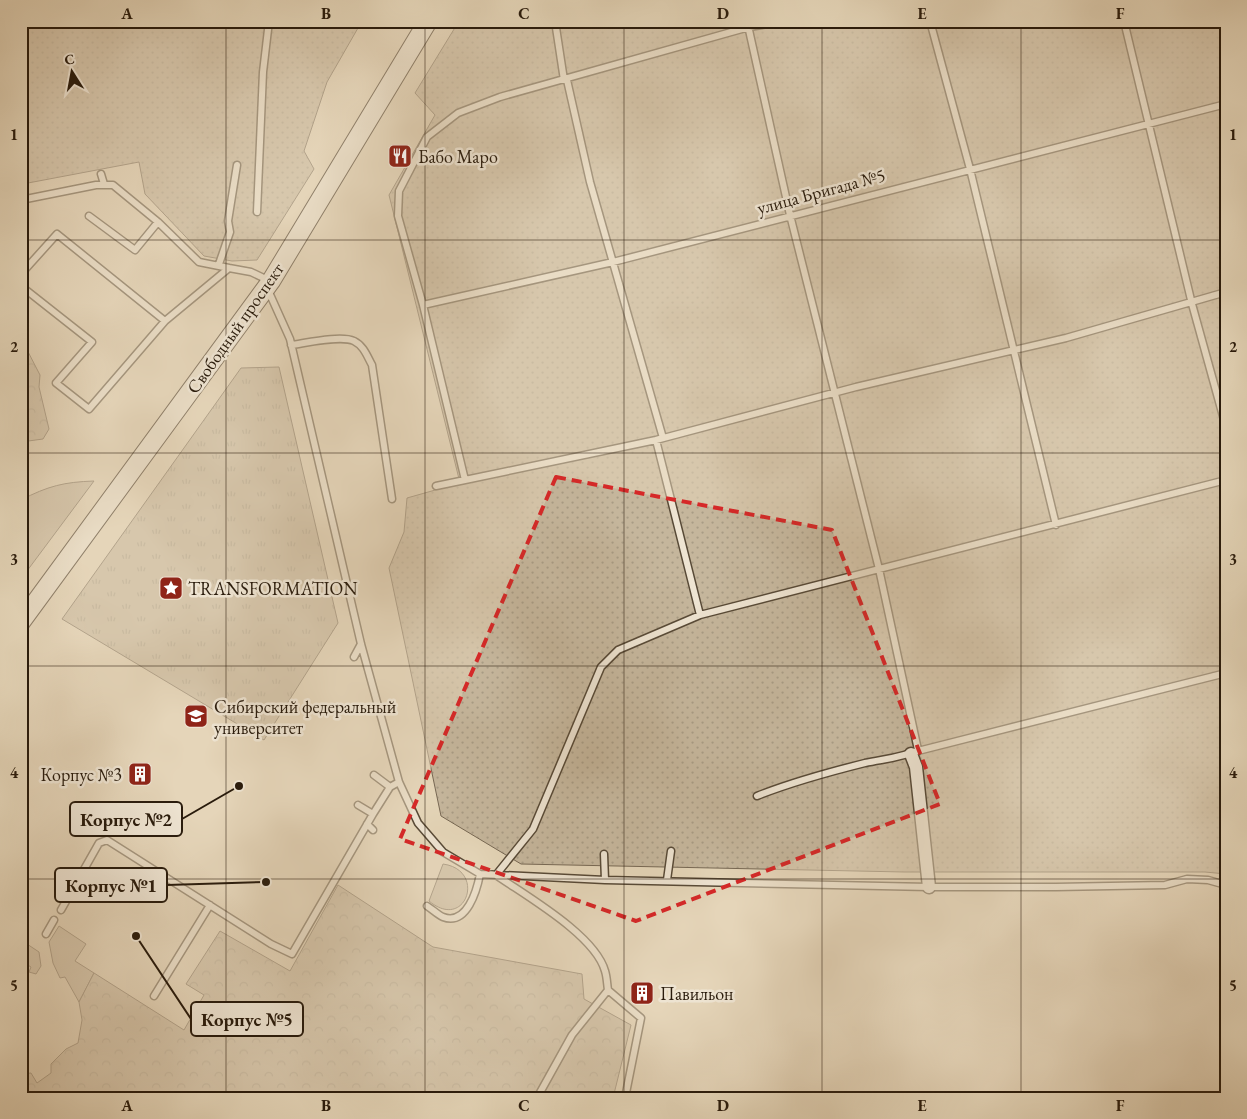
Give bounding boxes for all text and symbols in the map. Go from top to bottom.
text: A [120,3,133,24]
text: B [321,3,331,24]
text: C [518,3,530,24]
text: D [717,3,729,24]
text: E [917,3,927,24]
text: F [1116,3,1125,24]
north arrow [48,48,98,98]
text: С [63,49,76,69]
text: 1 [10,124,18,145]
text: 1 [1229,124,1237,145]
restaurant icon: Бабо Маро [387,143,413,169]
place label: Бабо Маро [418,145,498,168]
street label: улица Бригада №5 [754,163,888,219]
street label: Свободный проспект [181,258,289,398]
text: 2 [10,336,19,357]
text: 2 [1229,336,1238,357]
text: 3 [10,549,18,570]
text: 3 [1229,549,1237,570]
place icon: TRANSFORMATION [158,575,184,601]
place label: TRANSFORMATION [188,577,358,600]
place label: Сибирский федеральный университет [214,695,397,739]
school or university icon: Сибирский федеральный университет [183,703,209,729]
building icon: Корпус №3 [127,761,153,787]
text: 4 [10,762,19,783]
text: 4 [1229,762,1238,783]
place label: Корпус №3 [41,763,122,786]
callout: Корпус №2 [70,802,182,836]
text: Корпус №2 [80,807,172,832]
callout: Корпус №1 [55,868,167,902]
text: Корпус №1 [65,873,157,898]
text: 5 [10,975,18,996]
text: 5 [1229,975,1237,996]
building icon: Павильон [629,980,655,1006]
place label: Павильон [660,982,733,1005]
callout: Корпус №5 [191,1002,303,1036]
text: Корпус №5 [201,1007,293,1032]
text: A [120,1095,133,1116]
text: B [321,1095,331,1116]
text: C [518,1095,530,1116]
text: D [717,1095,729,1116]
text: E [917,1095,927,1116]
text: F [1116,1095,1125,1116]

